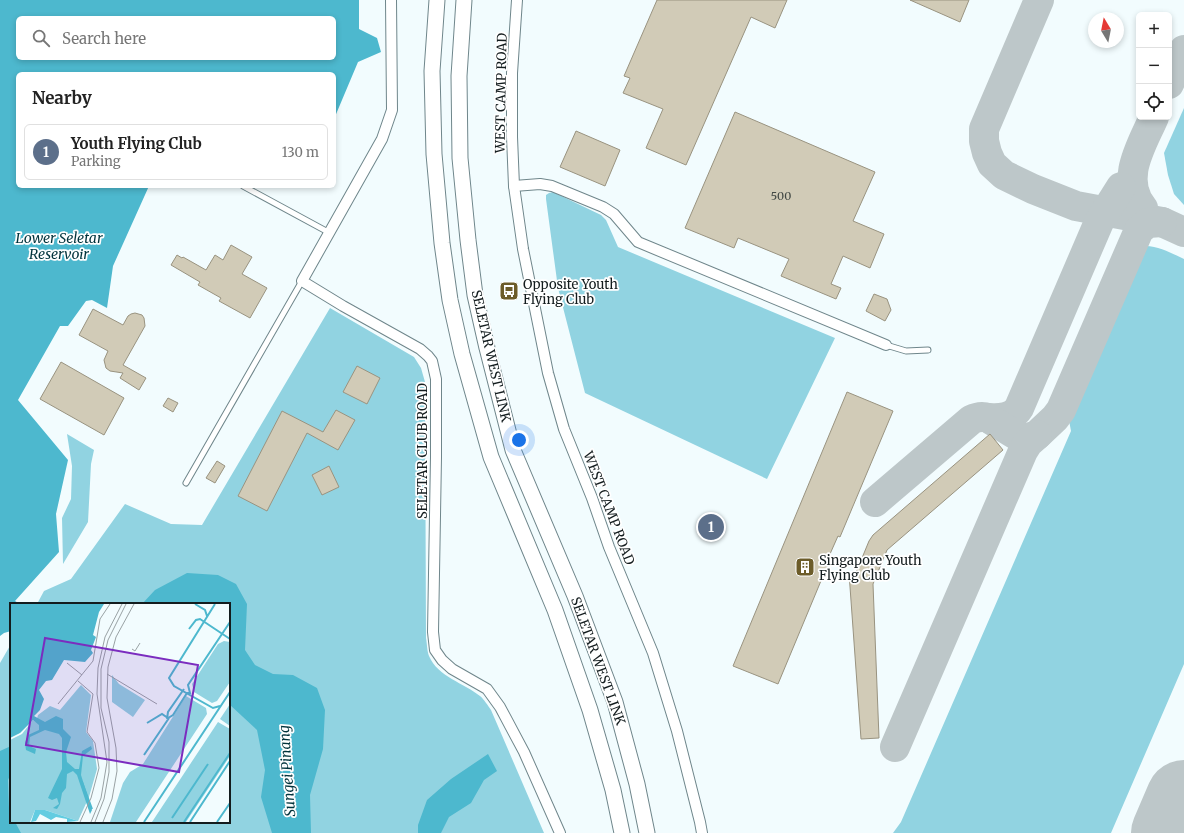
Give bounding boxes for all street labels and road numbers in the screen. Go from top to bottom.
street label: WEST CAMP ROAD [491,32,511,154]
street label: SELETAR WEST LINK [468,288,515,424]
street label: SELETAR CLUB ROAD [414,383,431,519]
street label: WEST CAMP ROAD [579,448,639,567]
street label: SELETAR WEST LINK [567,595,629,728]

